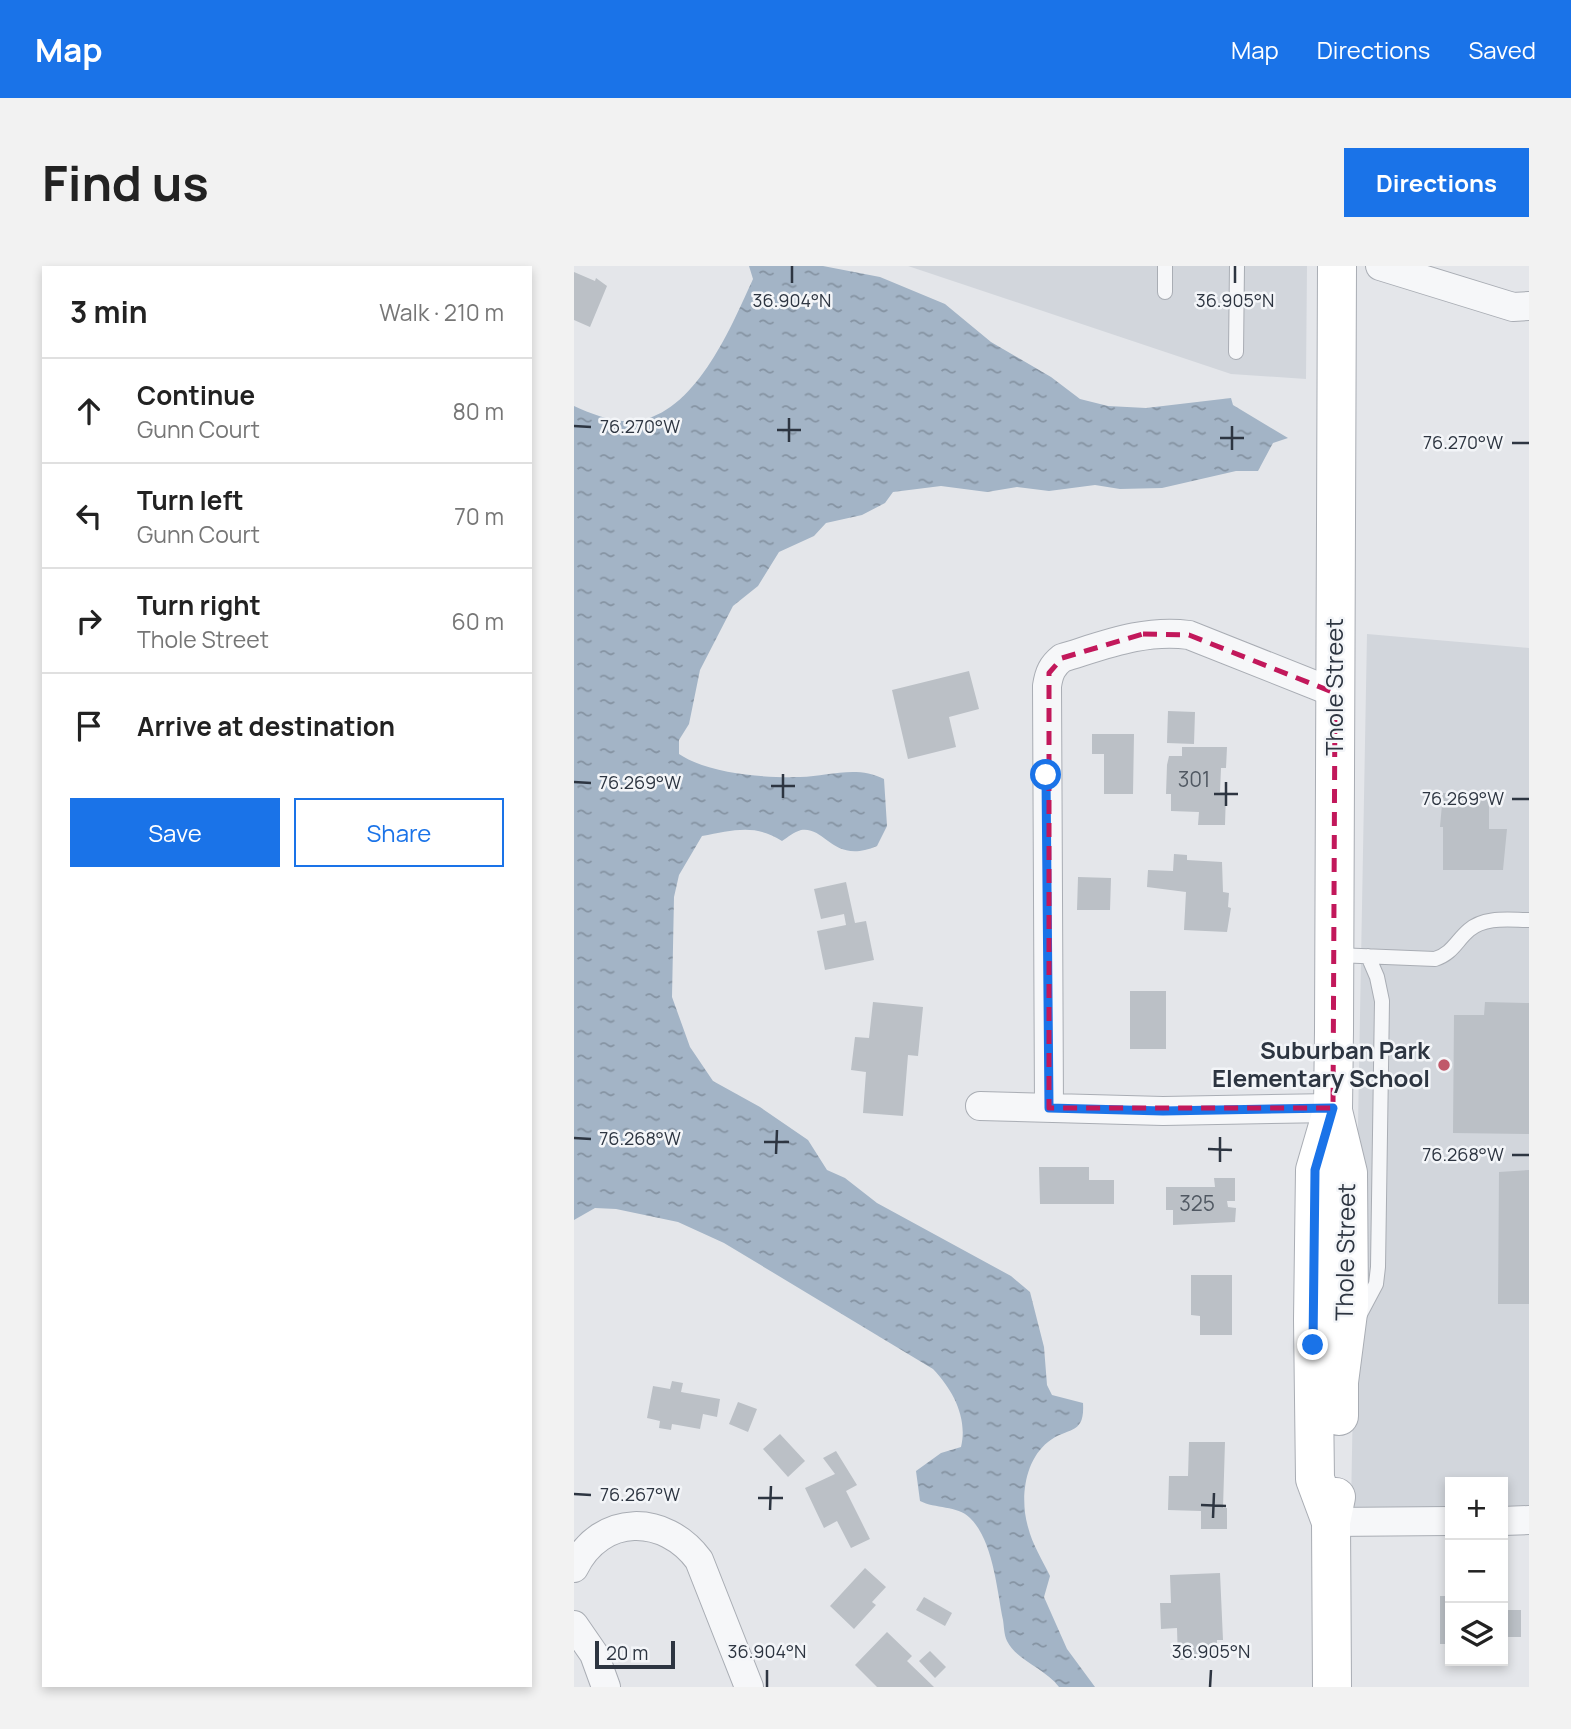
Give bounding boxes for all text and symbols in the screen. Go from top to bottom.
text: Map [35,27,103,72]
text: Map [1231,33,1279,66]
text: Directions [1317,33,1430,66]
text: Saved [1468,33,1536,66]
button: Directions [1344,148,1529,217]
text: Find us [42,149,209,216]
text: 36.904°N [753,288,831,312]
text: 36.905°N [1196,288,1274,312]
text: 3 min [70,291,148,332]
text: Walk · 210 m [379,296,504,328]
text: Continue [137,377,255,413]
icon: ahead [70,392,108,430]
text: 80 m [453,395,504,427]
text: Gunn Court [137,413,260,445]
text: 76.270°W [600,414,680,438]
text: 76.270°W [1423,430,1503,454]
text: Turn left [137,482,244,518]
icon: left [70,497,108,535]
text: 70 m [454,500,504,532]
text: Gunn Court [137,518,260,550]
text: Turn right [137,587,261,623]
icon: right [70,602,108,640]
text: 60 m [452,605,504,637]
street label: Thole Street [1317,618,1350,756]
text: Thole Street [137,623,269,655]
icon: arrive [70,707,108,745]
text: Arrive at destination [137,708,395,744]
route start [1030,759,1061,790]
house number: 301 [1178,765,1210,793]
text: 76.269°W [599,770,681,794]
text: 76.269°W [1422,786,1504,810]
button: Save [70,798,280,867]
button: Share [294,798,504,867]
place label: Suburban Park Elementary School [1212,1033,1431,1094]
marker: Suburban Park Elementary School [1436,1057,1452,1073]
text: 76.268°W [599,1126,681,1150]
text: 76.268°W [1422,1142,1504,1166]
street label: Thole Street [1327,1183,1362,1321]
house number: 325 [1179,1189,1215,1217]
route end [1297,1329,1328,1360]
map controls [1445,1477,1508,1666]
button: + [1445,1477,1508,1540]
text: 76.267°W [600,1482,680,1506]
button: − [1445,1540,1508,1603]
button: layers [1445,1603,1508,1666]
scale bar [595,1638,676,1670]
text: 36.904°N [728,1639,806,1663]
text: 36.905°N [1172,1639,1250,1663]
text: 20 m [606,1640,648,1666]

